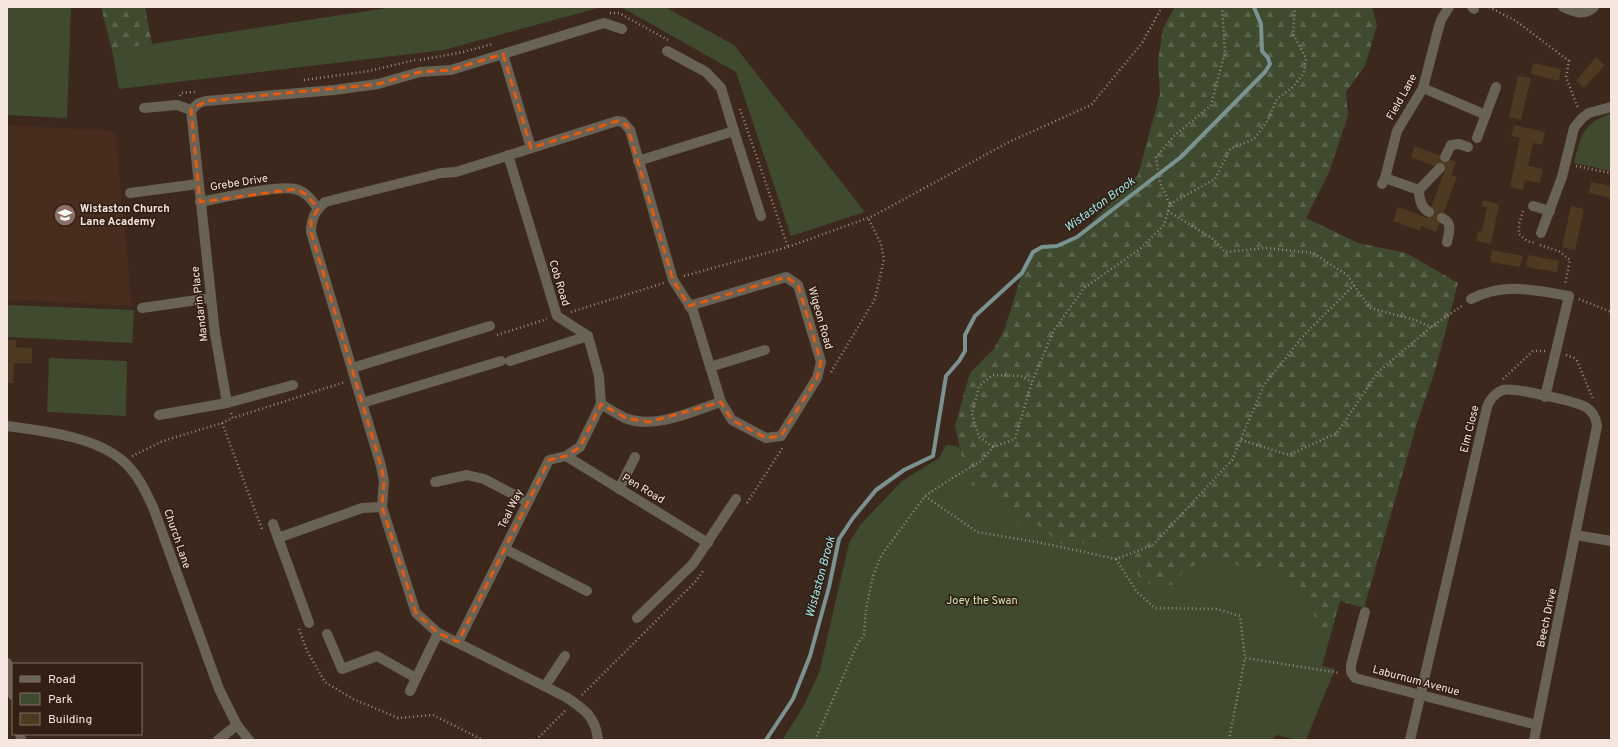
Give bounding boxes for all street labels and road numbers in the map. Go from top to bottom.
street label: Field Lane [1384,71,1420,123]
street label: Grebe Drive [209,172,269,194]
street label: Cob Road [545,258,573,308]
street label: Mandarin Place [188,265,212,343]
street label: Wigeon Road [804,285,836,351]
street label: Elm Close [1457,404,1483,454]
street label: Pen Road [619,471,667,507]
street label: Teal Way [495,487,527,531]
street label: Church Lane [160,507,194,571]
street label: Beech Drive [1534,587,1560,649]
street label: Laburnum Avenue [1371,663,1461,699]

